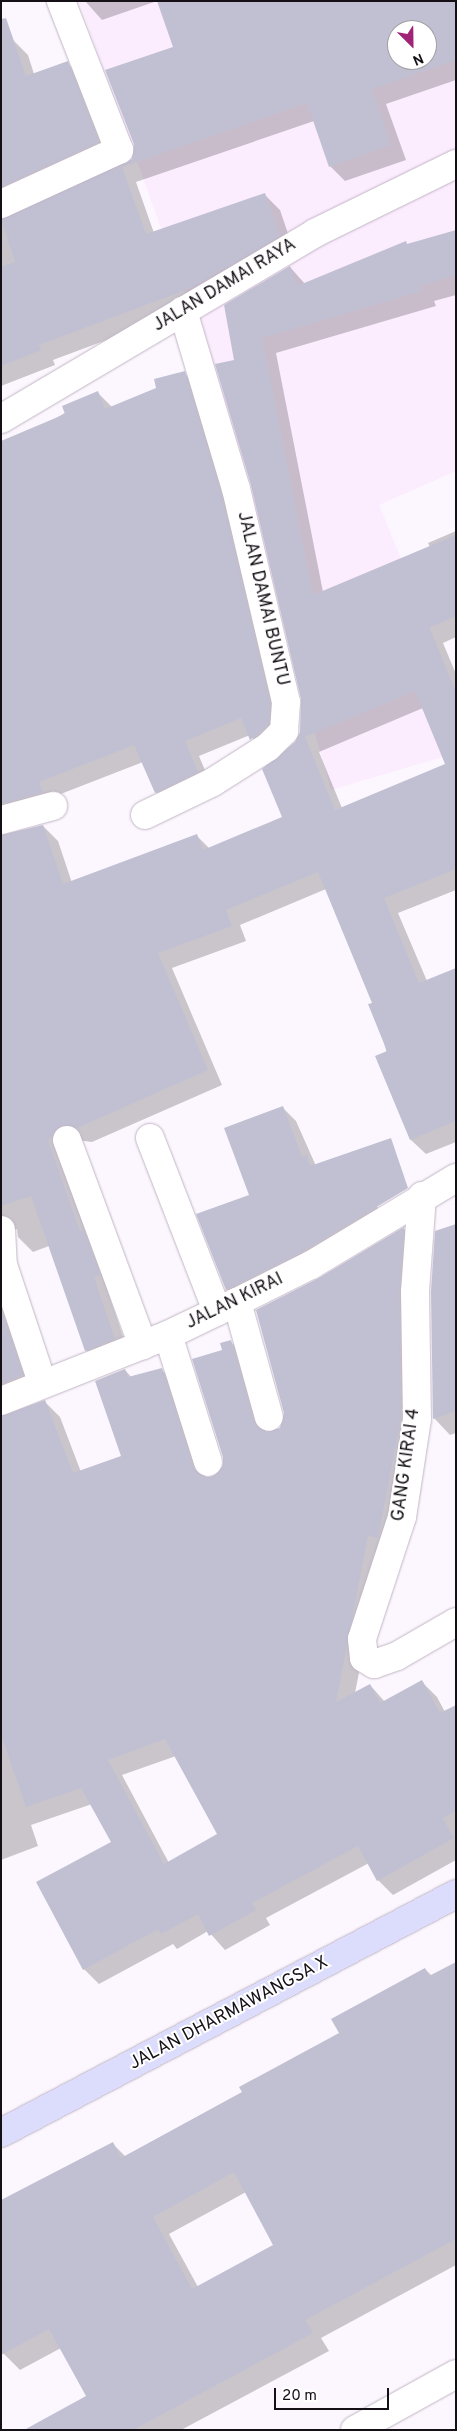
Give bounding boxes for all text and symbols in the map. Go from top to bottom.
north arrow [387,20,437,70]
text: N [410,49,426,68]
street label: JALAN DAMAI RAYA [150,235,300,337]
street label: JALAN DAMAI BUNTU [231,510,293,688]
street label: JALAN KIRAI [183,1269,287,1335]
street label: GANG KIRAI 4 [388,1407,426,1523]
street label: JALAN DHARMAWANGSA X [126,1952,332,2076]
scale bar [277,2378,392,2410]
text: 20 m [282,2387,317,2406]

